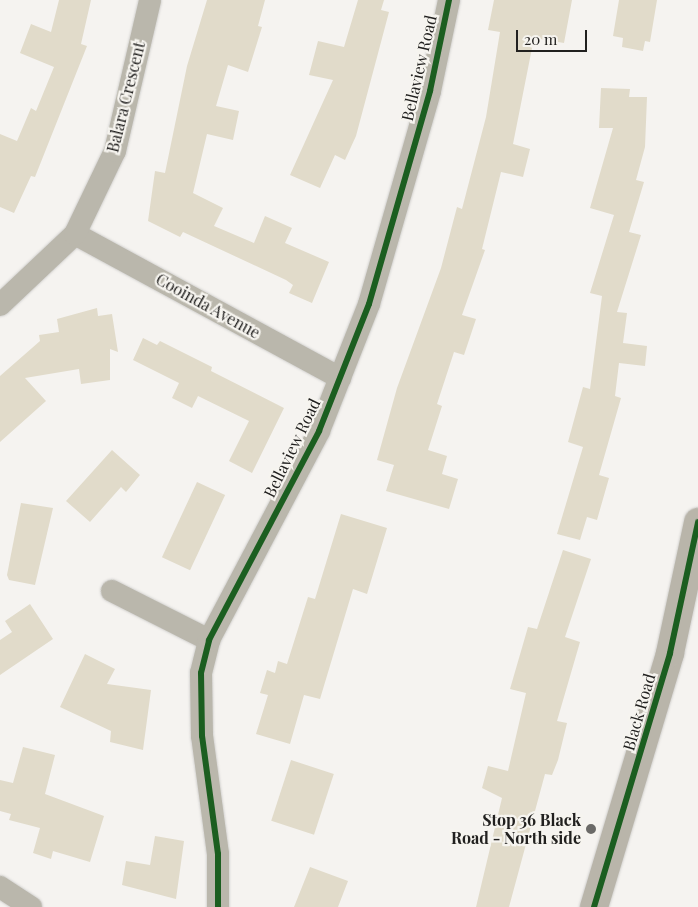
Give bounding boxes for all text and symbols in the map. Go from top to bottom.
street label: Bellaview Road [397,13,441,123]
scale bar [518,20,589,52]
text: 20 m [524,29,557,49]
street label: Balara Crescent [103,40,149,154]
street label: Cooinda Avenue [152,269,264,343]
street label: Bellaview Road [260,395,324,501]
street label: Black Road [619,671,659,753]
place label: Stop 36 Black Road - North side [451,810,581,848]
marker: Stop 36 Black Road - North side [585,823,597,835]

